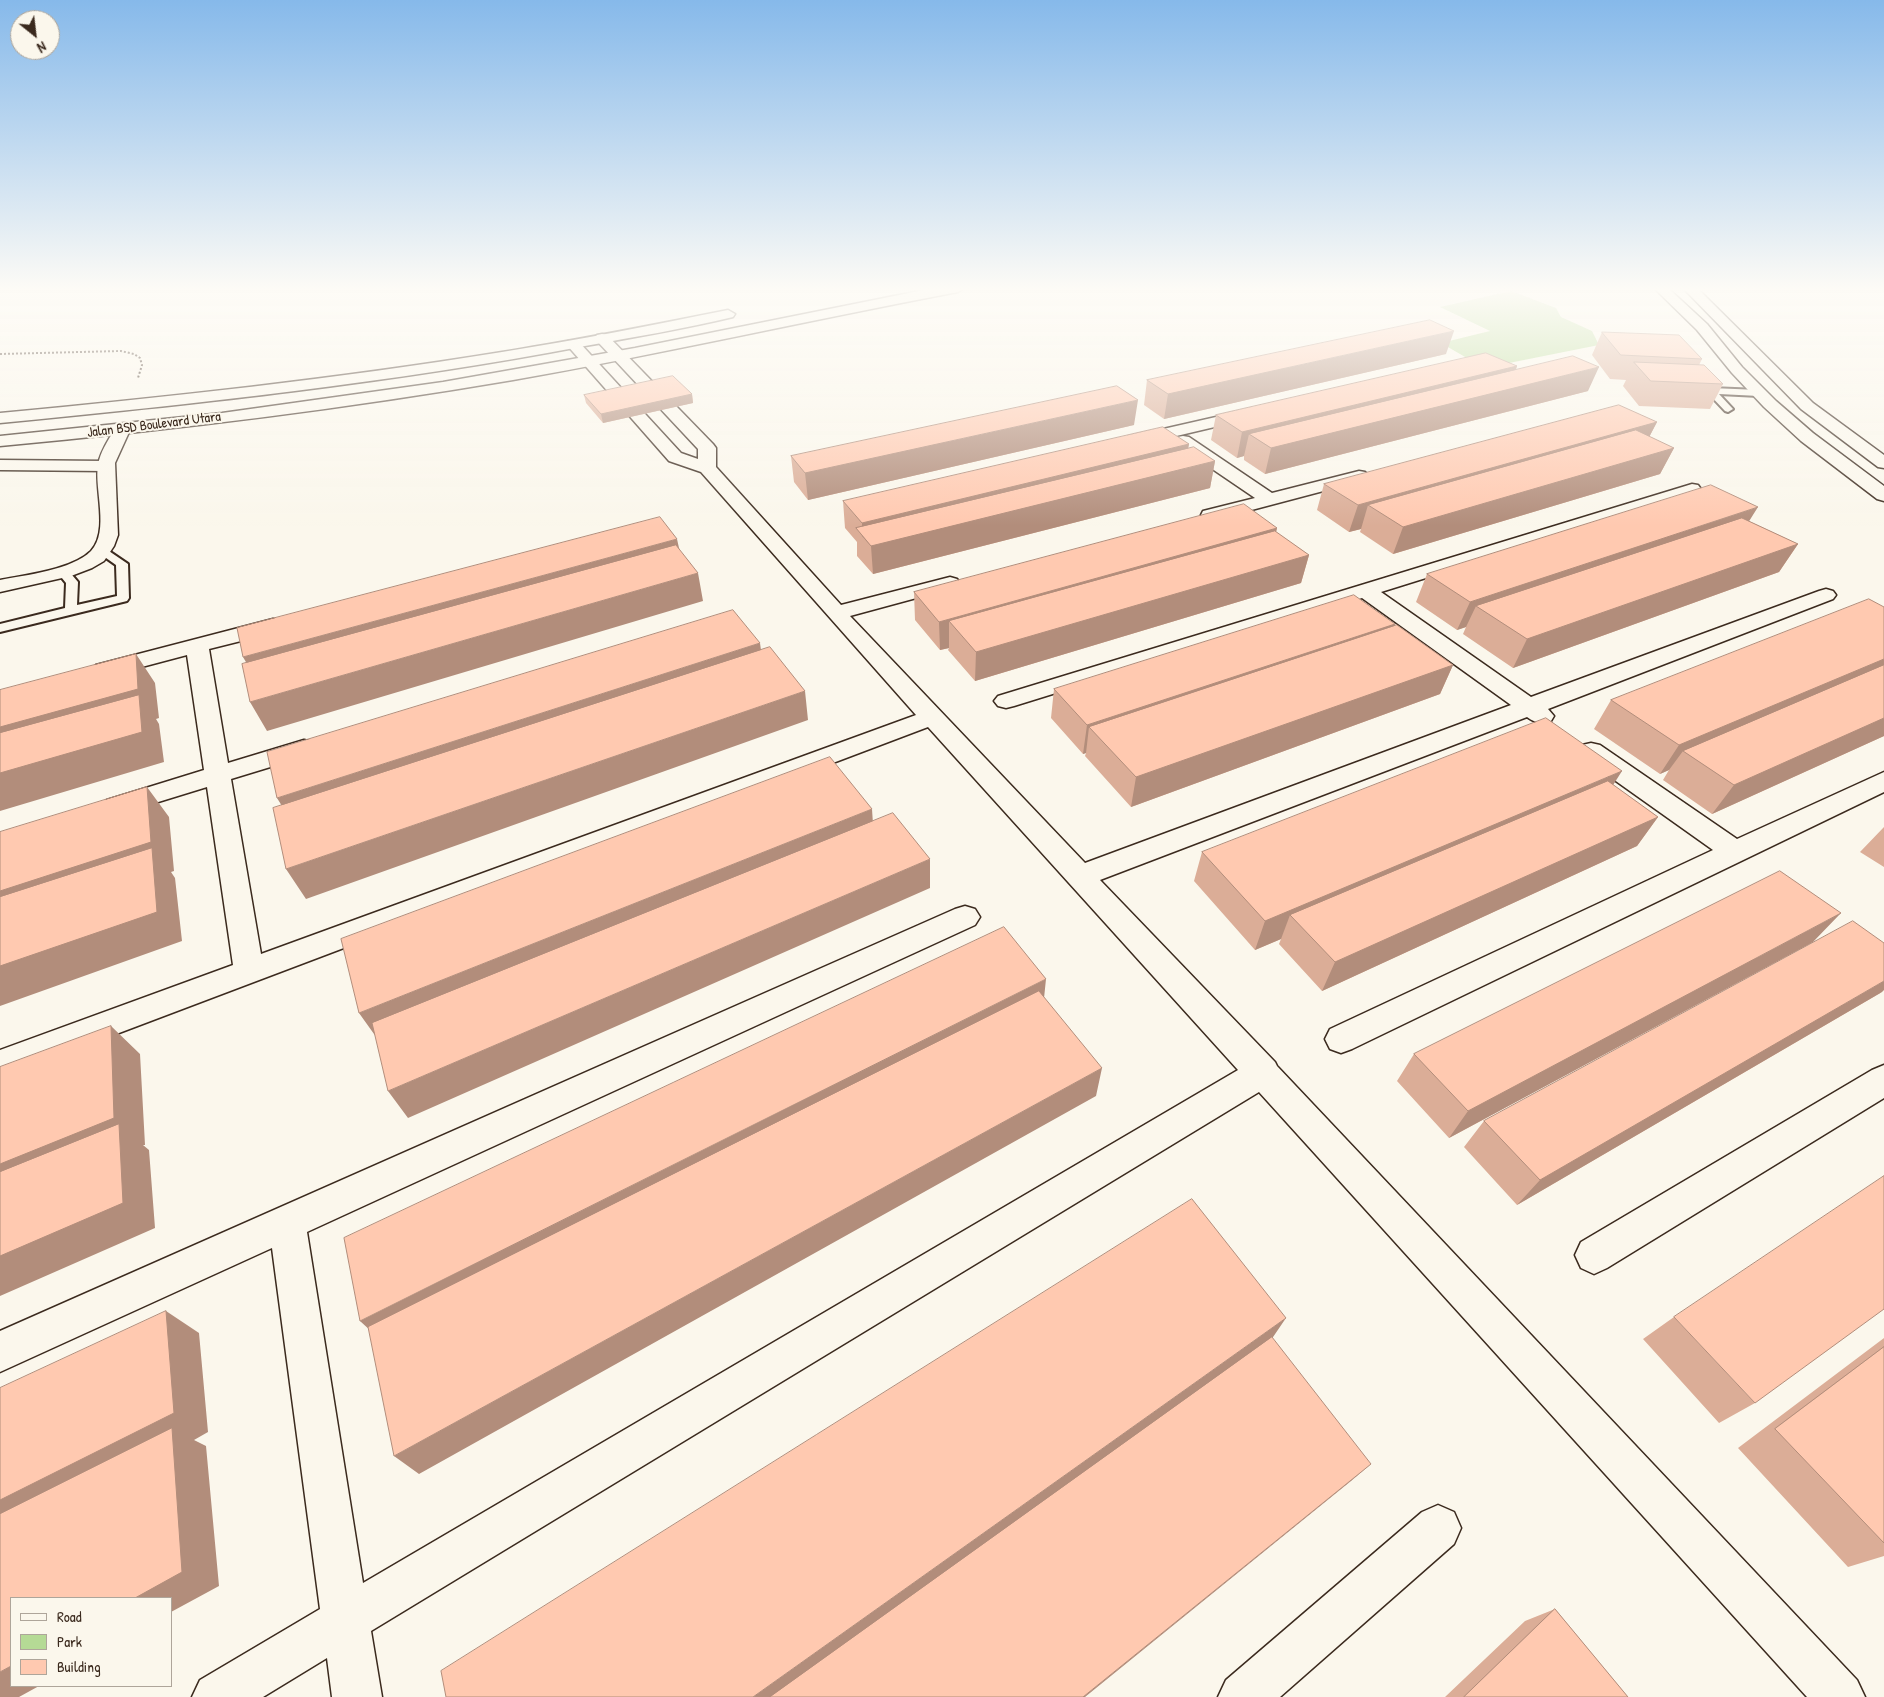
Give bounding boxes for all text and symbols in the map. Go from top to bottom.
north arrow [10,10,60,60]
text: N [34,38,50,58]
street label: Jalan BSD Boulevard Utara [86,408,222,442]
legend [10,1597,172,1687]
text: Road [57,1606,82,1627]
text: Park [57,1631,82,1652]
text: Building [57,1656,101,1677]

